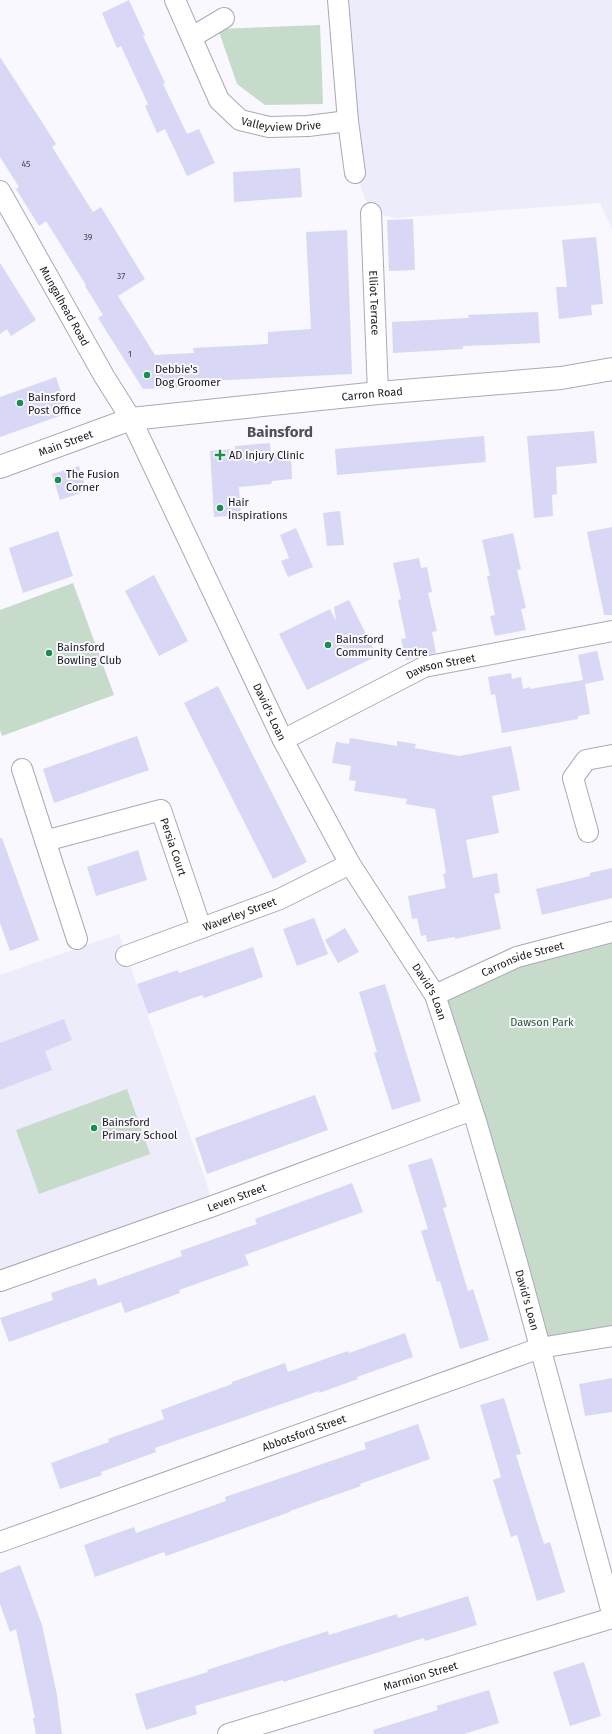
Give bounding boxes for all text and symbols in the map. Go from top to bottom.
street label: Valleyview Drive [240,115,322,134]
house number: 45 [21,159,31,169]
house number: 39 [83,232,93,242]
street label: Mungalhead Road [37,264,92,348]
street label: Elliot Terrace [366,270,382,336]
house number: 37 [117,271,125,281]
house number: 1 [128,349,132,359]
place label: Debbie's Dog Groomer [155,363,221,389]
marker: Debbie's Dog Groomer [142,370,152,380]
street label: Carron Road [341,385,403,404]
place label: Bainsford Post Office [28,391,81,417]
marker: Bainsford Post Office [15,398,25,408]
district label: Bainsford [247,423,313,441]
street label: Main Street [37,427,95,459]
marker: AD Injury Clinic [214,449,226,461]
place label: AD Injury Clinic [229,449,304,462]
place label: The Fusion Corner [66,468,120,494]
marker: The Fusion Corner [53,475,63,485]
place label: Hair Inspirations [228,496,287,522]
marker: Hair Inspirations [215,503,225,513]
place label: Bainsford Community Centre [336,633,428,659]
marker: Bainsford Community Centre [323,640,333,650]
place label: Bainsford Bowling Club [57,641,122,667]
marker: Bainsford Bowling Club [44,648,54,658]
street label: Dawson Street [404,651,476,682]
street label: David's Loan [250,681,288,743]
street label: Persia Court [157,816,189,878]
street label: Waverley Street [201,895,278,934]
street label: Carronside Street [479,939,565,980]
street label: David's Loan [409,961,449,1022]
park label: Dawson Park [510,1016,574,1029]
place label: Bainsford Primary School [102,1116,177,1142]
marker: Bainsford Primary School [89,1123,99,1133]
street label: Leven Street [206,1181,268,1215]
street label: David's Loan [512,1268,541,1332]
street label: Abbotsford Street [260,1412,348,1454]
street label: Marmion Street [382,1659,459,1694]

